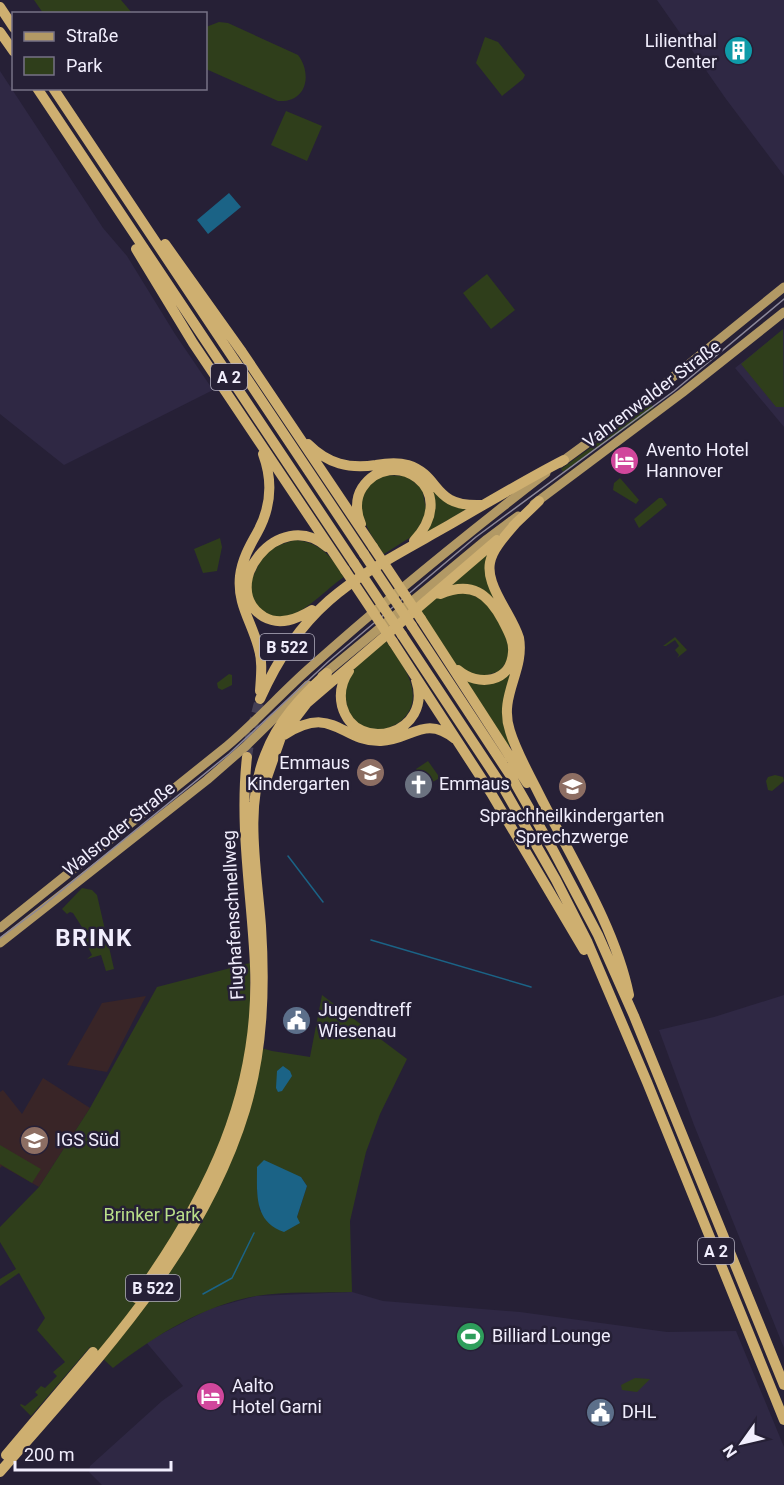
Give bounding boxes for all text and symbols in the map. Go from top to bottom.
legend [12,12,207,90]
text: Straße [66,25,118,46]
place label: Lilienthal Center [645,30,717,72]
building icon: Lilienthal Center [722,35,754,67]
text: Park [66,55,103,76]
street label: Vahrenwalder Straße [579,335,725,452]
road number: A 2 [211,364,247,390]
place label: Avento Hotel Hannover [646,439,749,481]
hotel icon: Avento Hotel Hannover [609,444,641,476]
road number: B 522 [260,634,314,660]
place label: Emmaus Kindergarten [247,752,350,794]
school or university icon: Emmaus Kindergarten [355,757,387,789]
church icon: Emmaus [402,768,434,800]
school or university icon: Sprachheilkindergarten Sprechzwerge [556,771,588,803]
place label: Emmaus [439,773,510,794]
street label: Walsroder Straße [58,777,179,880]
place label: Sprachheilkindergarten Sprechzwerge [480,805,664,847]
street label: Flughafenschnellweg [218,830,247,1000]
district label: BRINK [55,924,133,952]
place label: Jugendtreff Wiesenau [318,999,412,1041]
public building icon: Jugendtreff Wiesenau [281,1004,313,1036]
school or university icon: IGS Süd [19,1124,51,1156]
place label: IGS Süd [56,1129,119,1150]
park label: Brinker Park [104,1204,201,1225]
road number: A 2 [698,1238,734,1264]
road number: B 522 [126,1275,180,1301]
sports icon: Billiard Lounge [455,1320,487,1352]
place label: Billiard Lounge [492,1325,611,1346]
place label: Aalto Hotel Garni [232,1375,322,1417]
hotel icon: Aalto Hotel Garni [195,1380,227,1412]
public building icon: DHL [585,1396,617,1428]
place label: DHL [622,1401,657,1422]
north arrow [712,1413,772,1473]
scale bar [15,1434,171,1472]
text: N [719,1441,741,1461]
text: 200 m [24,1444,75,1465]

